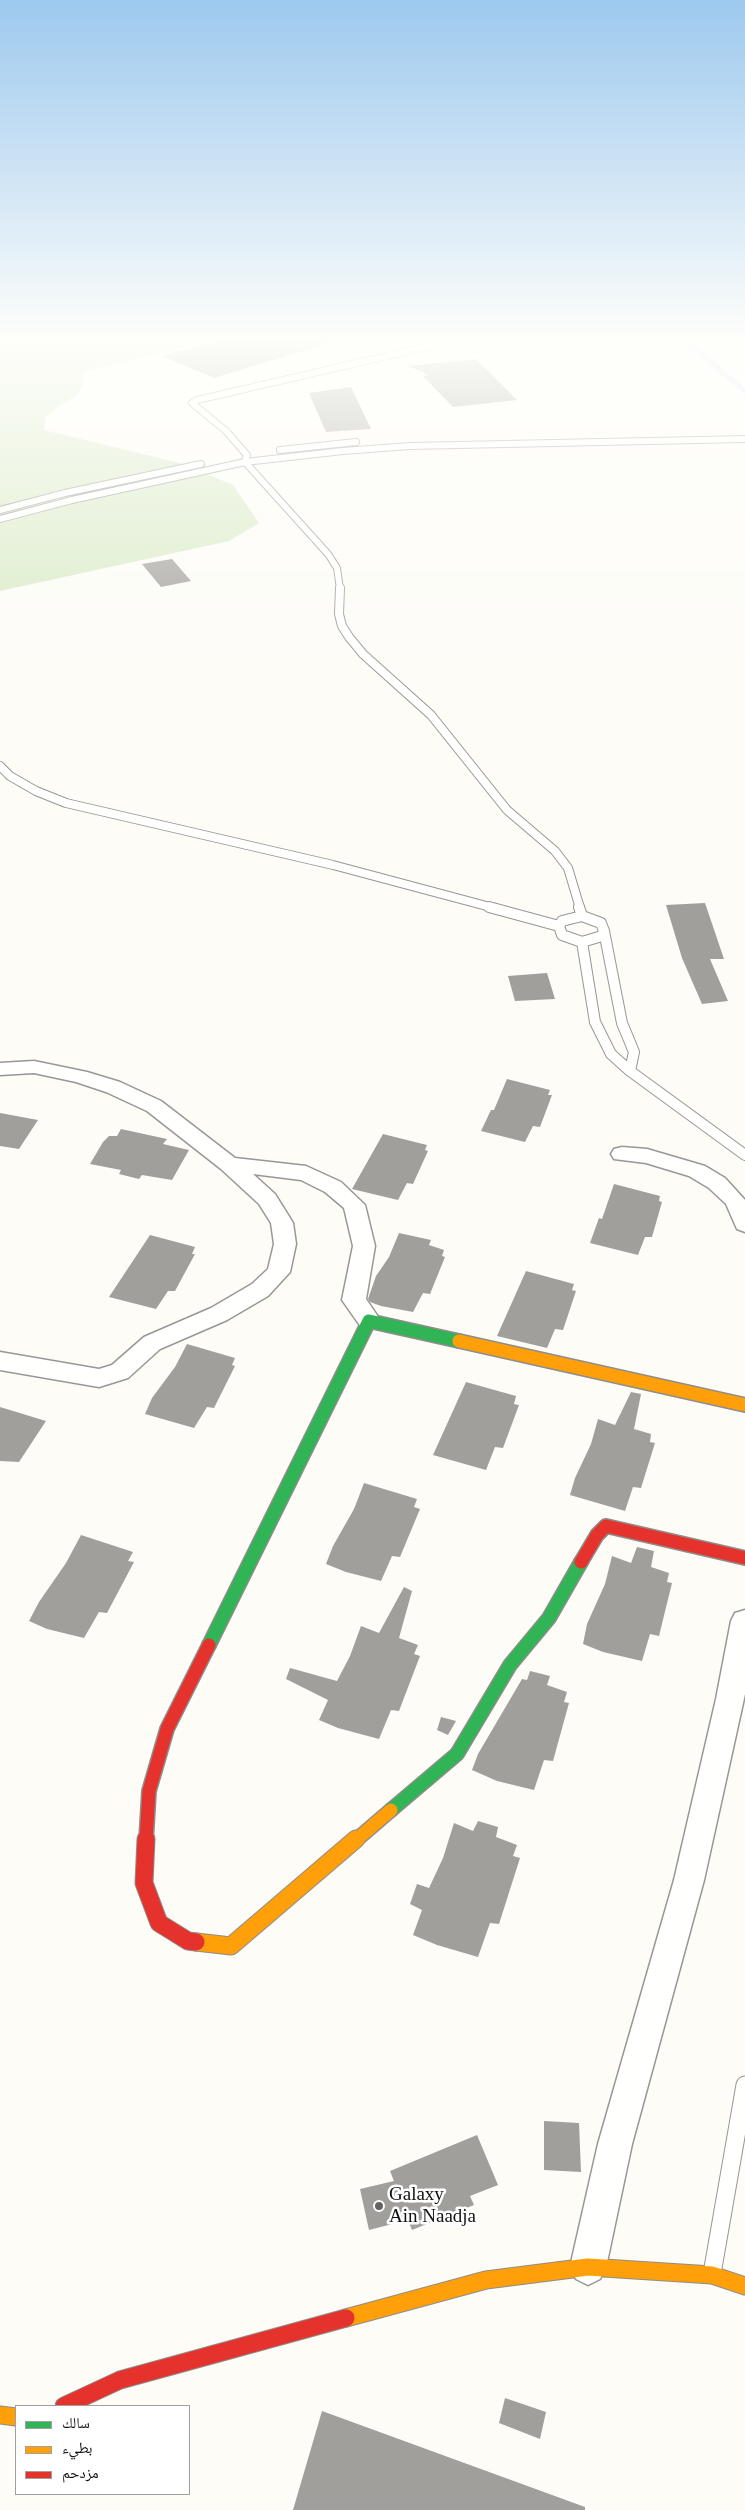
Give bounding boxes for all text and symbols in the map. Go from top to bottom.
place label: Galaxy Ain Naadja [389,2184,476,2228]
marker: Galaxy Ain Naadja [373,2200,385,2212]
legend [15,2405,190,2495]
text: سالك [62,2415,90,2431]
text: بطيء [62,2440,92,2456]
text: مزدحم [62,2465,99,2481]

